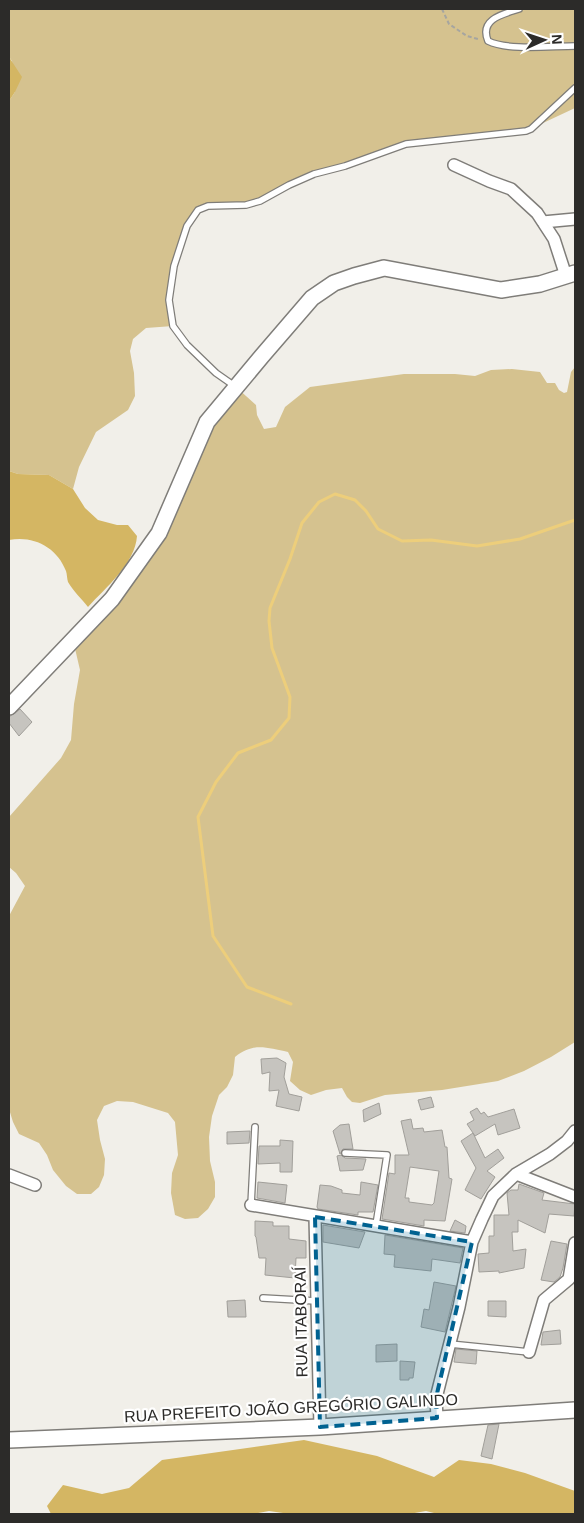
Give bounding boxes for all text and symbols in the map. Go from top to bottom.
north arrow [519,15,569,65]
text: N [549,34,565,45]
street label: RUA ITABORAÍ [291,1266,310,1378]
street label: RUA PREFEITO JOÃO GREGÓRIO GALINDO [124,1389,458,1425]

